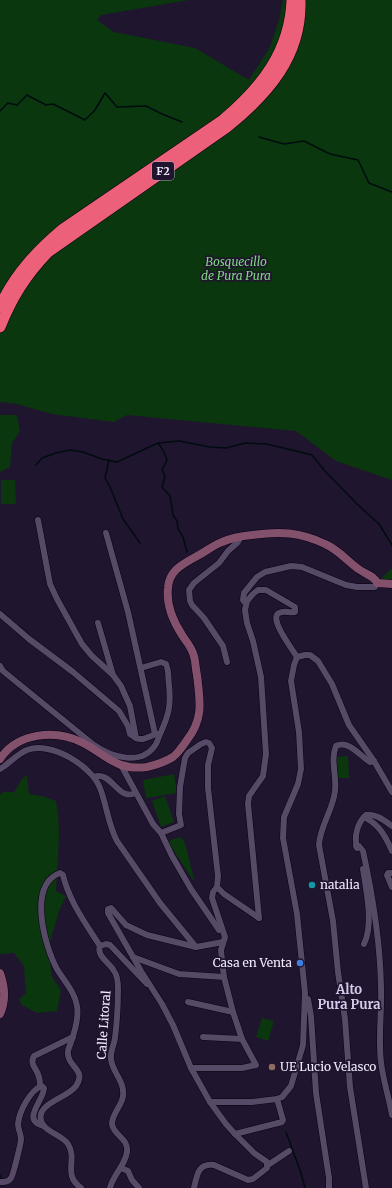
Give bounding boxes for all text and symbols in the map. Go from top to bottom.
road number: F2 [152,162,174,180]
park label: Bosquecillo de Pura Pura [201,254,271,283]
place label: natalia [320,877,360,892]
marker: natalia [307,880,317,890]
place label: Casa en Venta [213,955,293,970]
marker: Casa en Venta [295,958,305,968]
district label: Alto Pura Pura [317,981,381,1013]
street label: Calle Litoral [94,990,113,1060]
place label: UE Lucio Velasco [280,1059,376,1074]
marker: UE Lucio Velasco [267,1062,277,1072]

